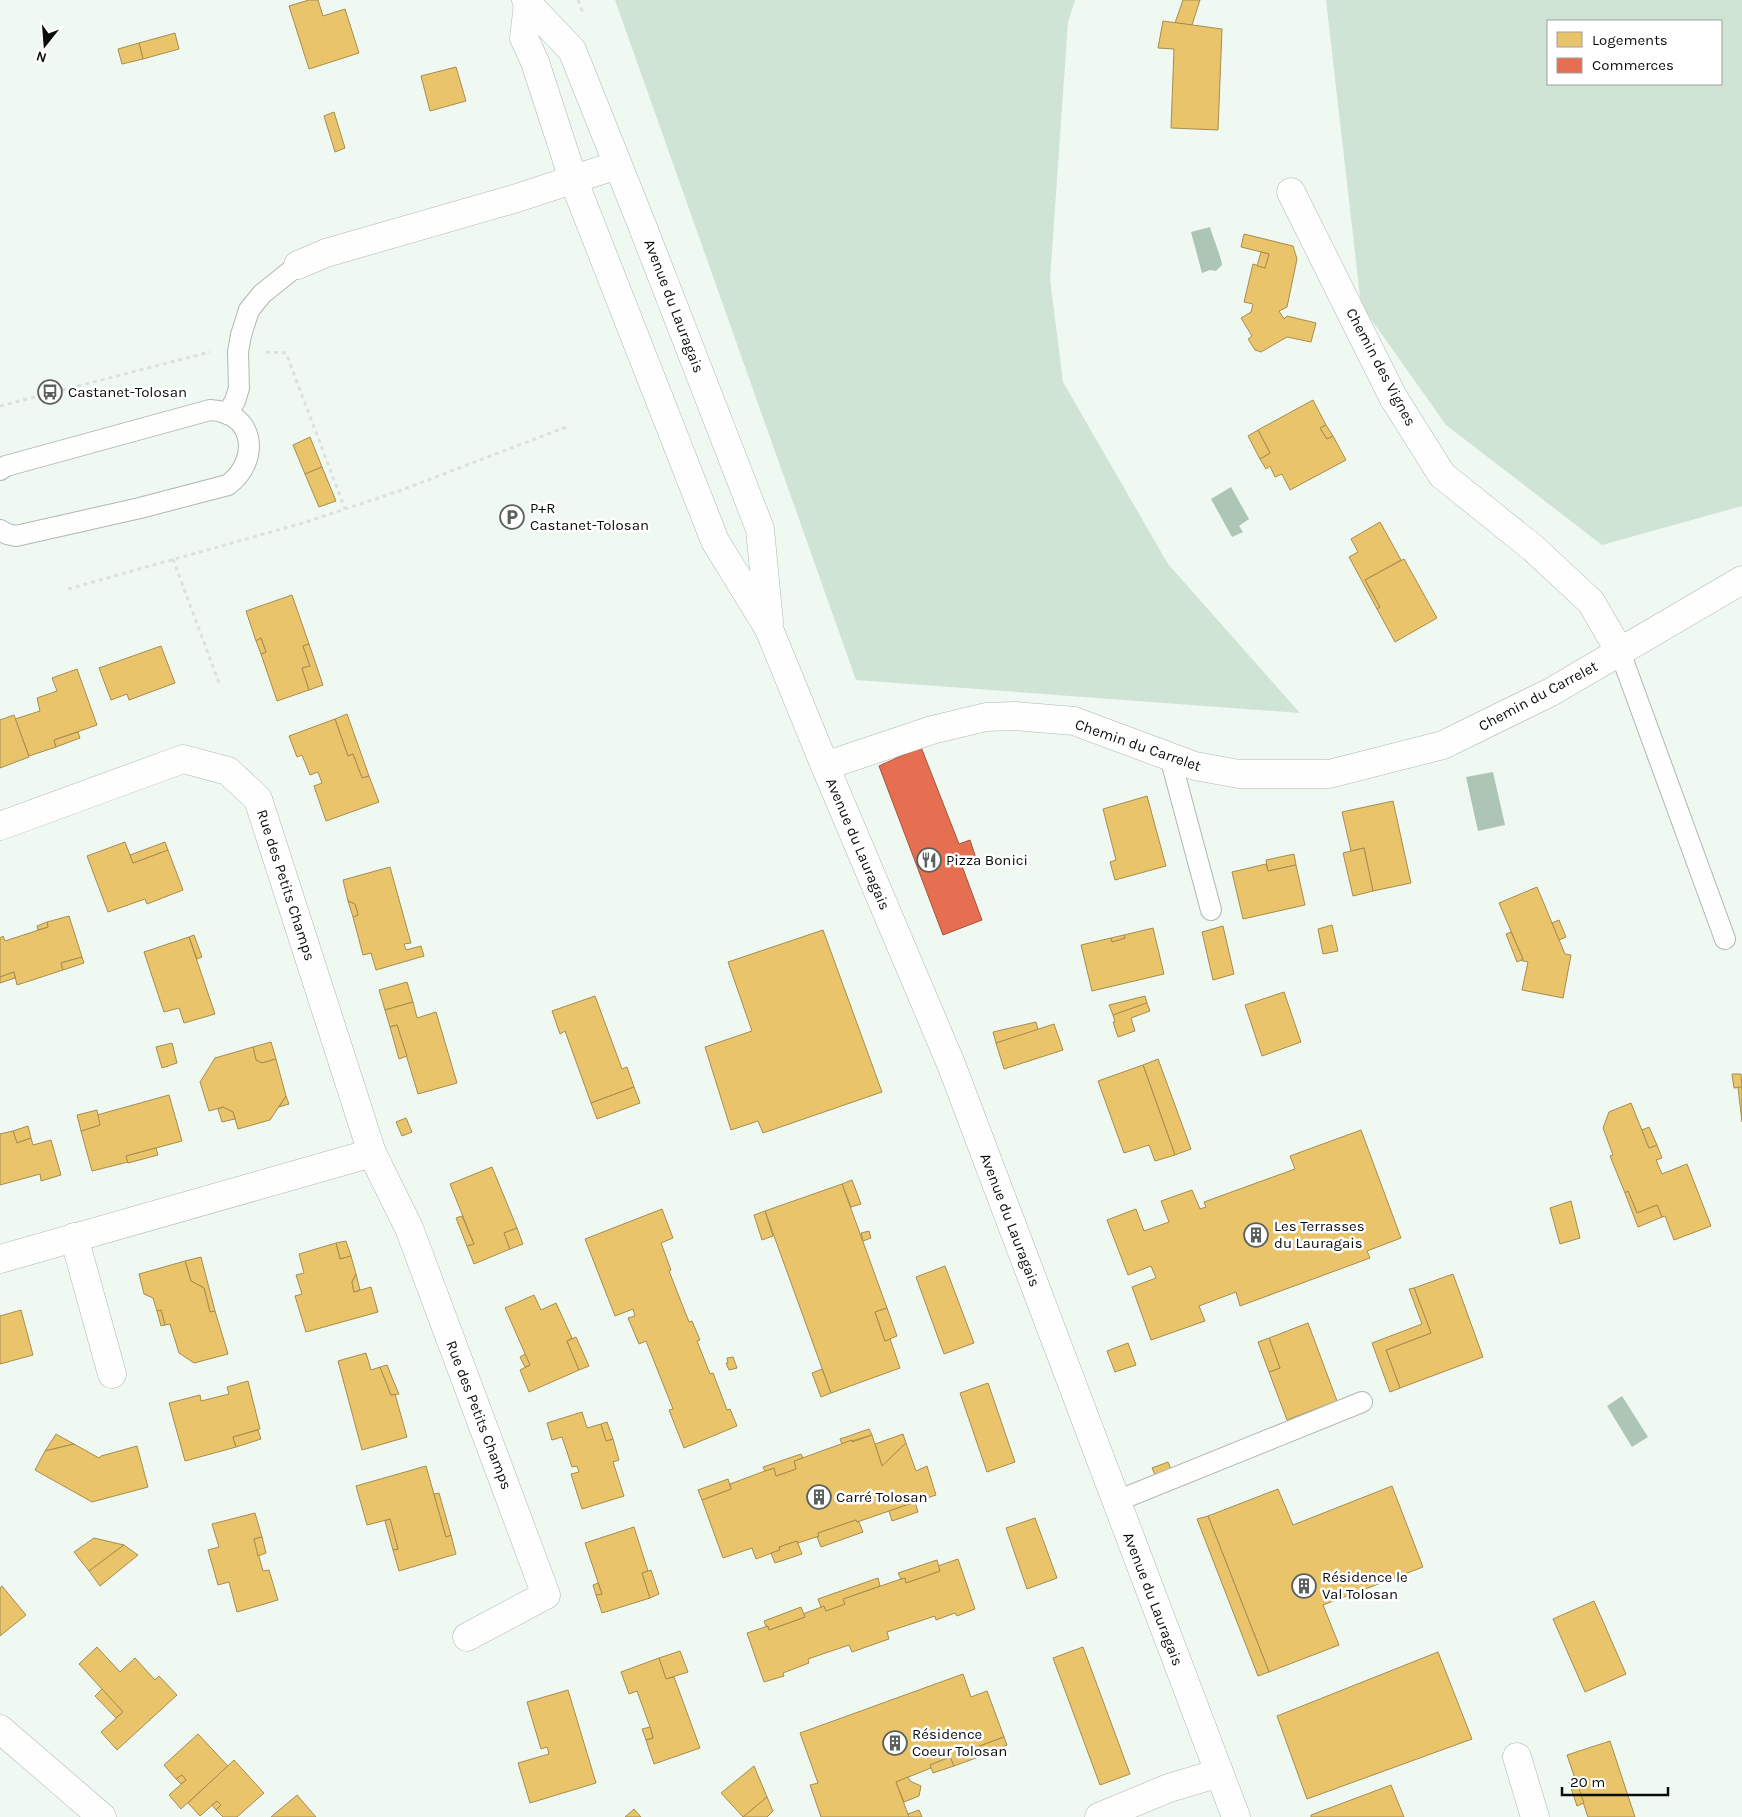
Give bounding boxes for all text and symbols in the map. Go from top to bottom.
north arrow [20,20,70,70]
legend [1547,20,1722,85]
text: Logements [1592,31,1668,49]
text: N [34,47,49,67]
text: Commerces [1592,56,1674,74]
street label: Avenue du Lauragais [640,237,708,375]
street label: Chemin des Vignes [1342,305,1420,429]
bus stop icon: Castanet-Tolosan [37,379,63,405]
place label: Castanet-Tolosan [68,383,187,401]
place label: P+R Castanet-Tolosan [530,499,649,534]
parking icon: P+R Castanet-Tolosan [499,504,525,530]
street label: Chemin du Carrelet [1475,657,1601,735]
street label: Chemin du Carrelet [1073,715,1204,775]
street label: Avenue du Lauragais [822,775,894,913]
street label: Rue des Petits Champs [253,807,319,963]
restaurant icon: Pizza Bonici [916,847,942,873]
place label: Pizza Bonici [946,851,1028,869]
street label: Avenue du Lauragais [976,1151,1044,1289]
place label: Les Terrasses du Lauragais [1274,1217,1365,1252]
building icon: Les Terrasses du Lauragais [1243,1222,1269,1248]
street label: Rue des Petits Champs [442,1338,516,1492]
building icon: Carré Tolosan [806,1484,832,1510]
place label: Carré Tolosan [836,1488,928,1506]
street label: Avenue du Lauragais [1119,1530,1187,1668]
place label: Résidence le Val Tolosan [1322,1568,1408,1603]
building icon: Résidence le Val Tolosan [1291,1573,1317,1599]
place label: Résidence Coeur Tolosan [912,1725,1007,1760]
building icon: Résidence Coeur Tolosan [882,1730,908,1756]
scale bar [1562,1764,1668,1796]
text: 20 m [1570,1773,1605,1791]

